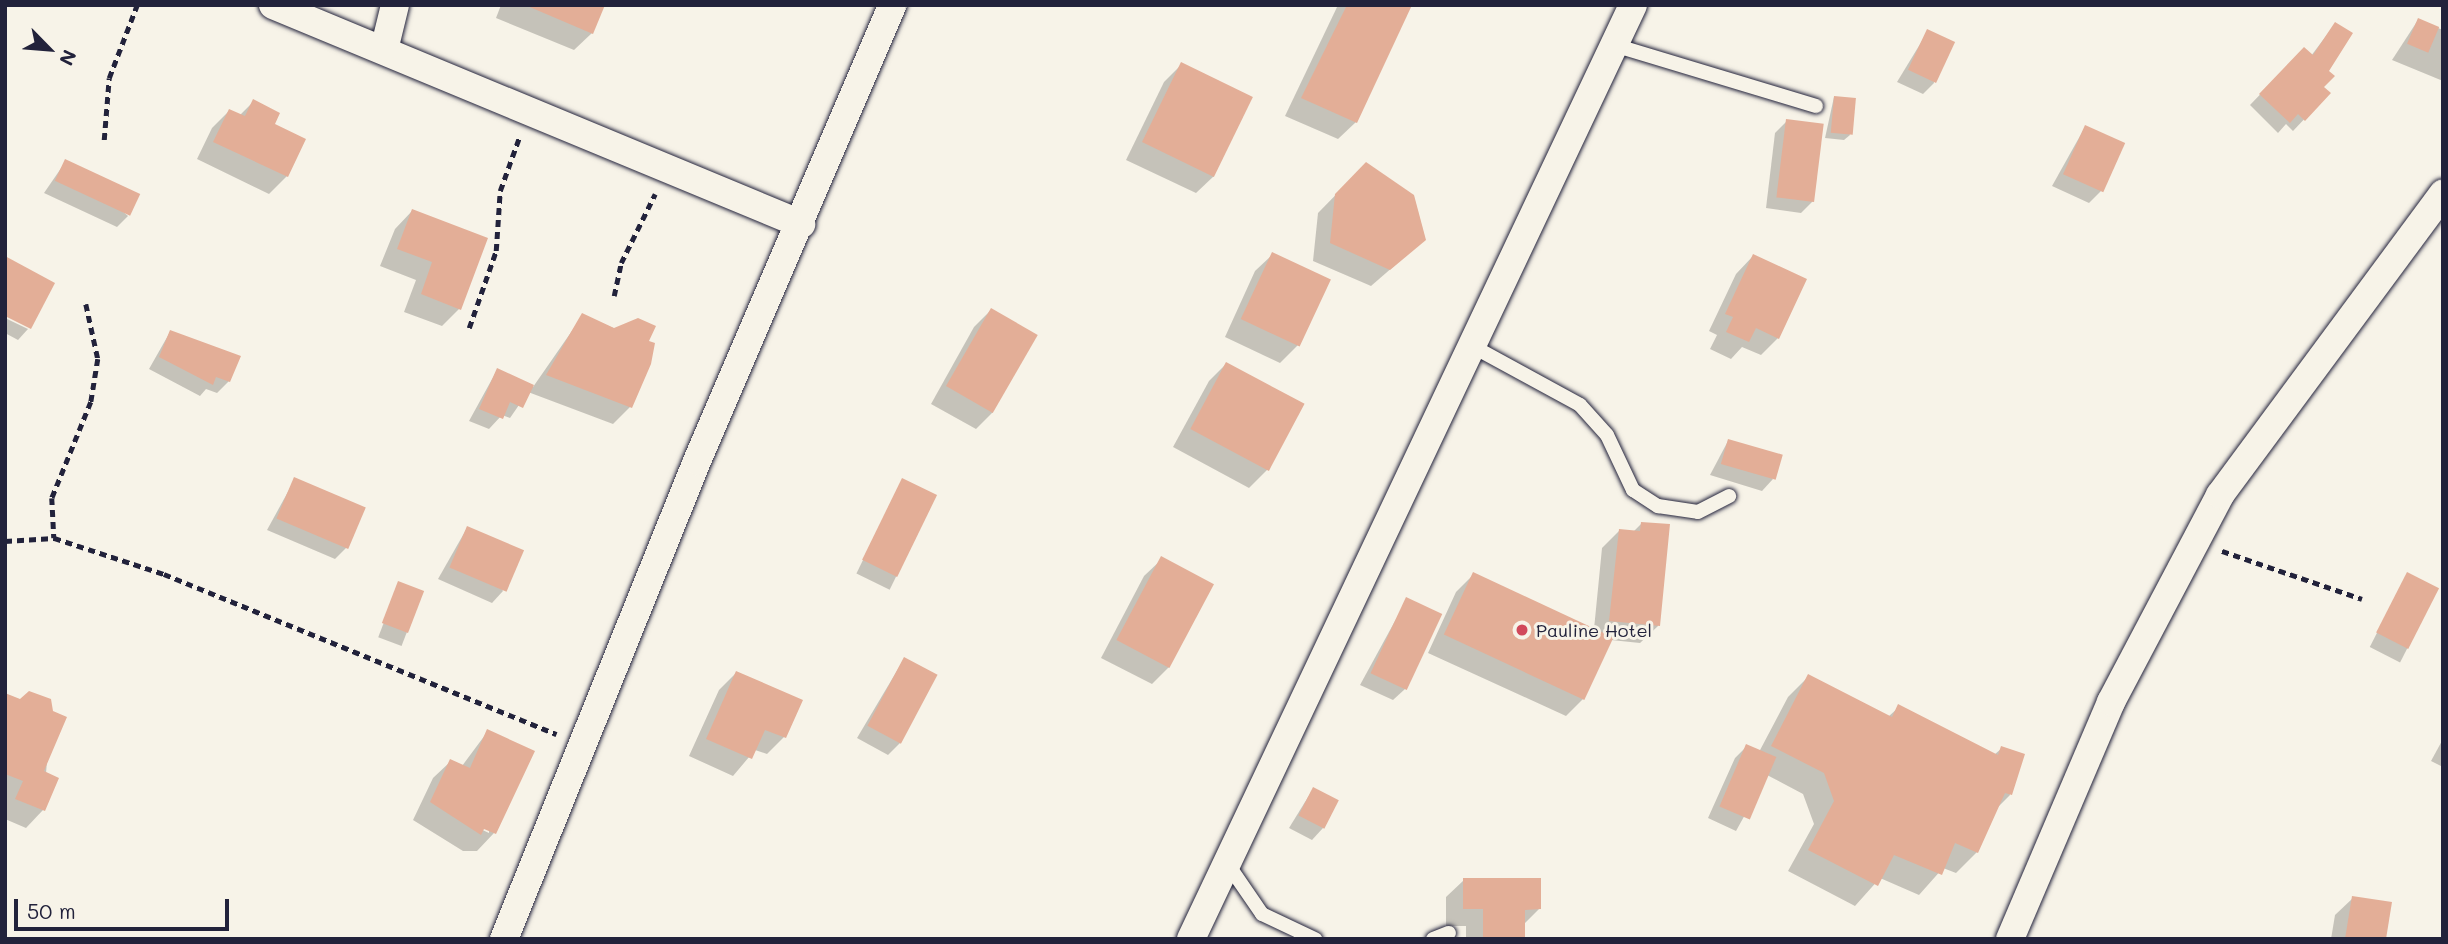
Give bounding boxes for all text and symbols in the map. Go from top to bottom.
north arrow [14,14,84,84]
text: N [54,46,83,70]
place label: Pauline Hotel [1536,619,1652,641]
marker: Pauline Hotel [1514,622,1530,638]
scale bar [18,884,233,928]
text: 50 m [27,897,76,924]

